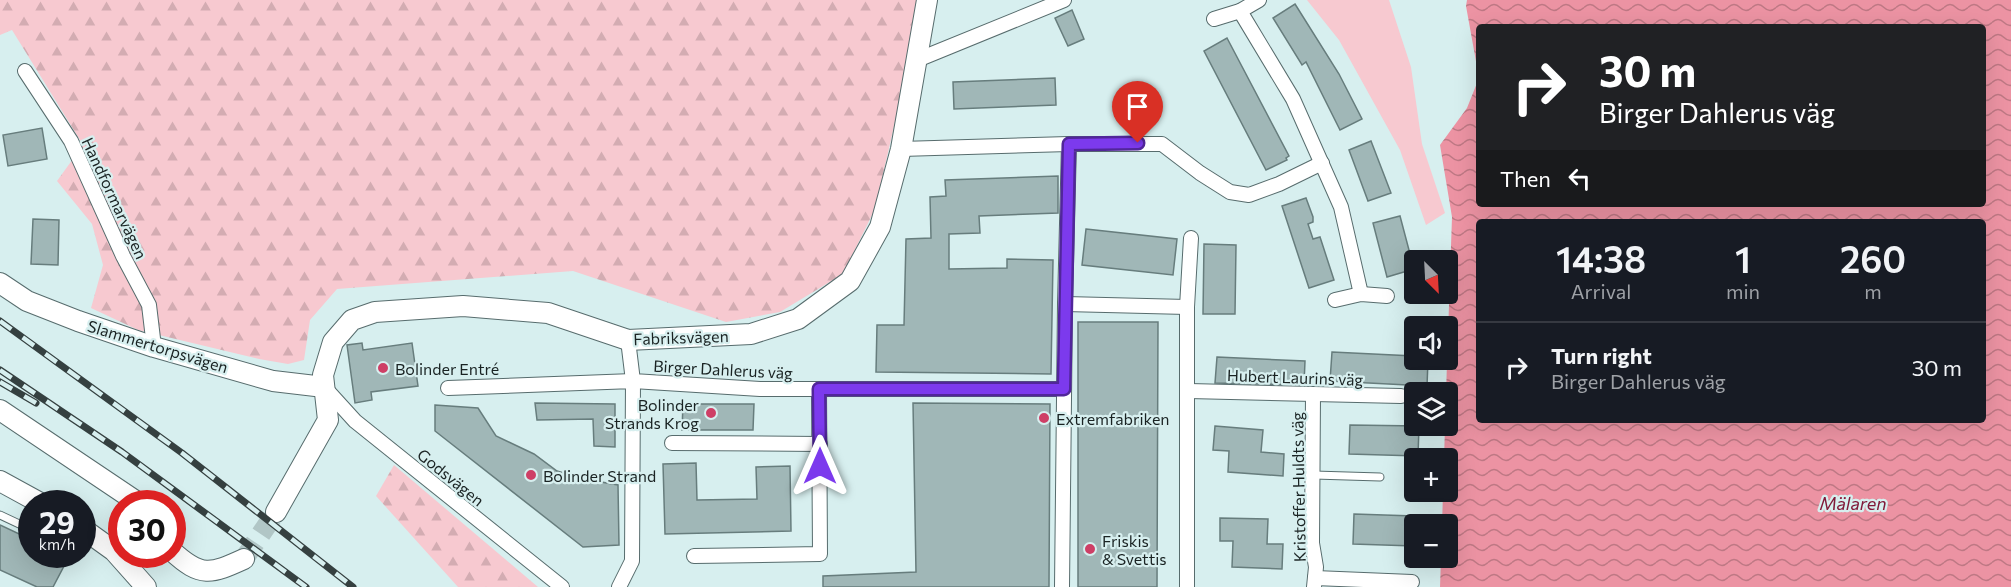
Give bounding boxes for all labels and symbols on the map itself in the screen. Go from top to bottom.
pin [1112,81,1163,143]
street label: Handformarvägen [79,134,151,262]
north arrow [1404,250,1458,304]
street label: Slammertorpsvägen [85,316,231,376]
street label: Fabriksvägen [633,326,729,348]
street label: Birger Dahlerus väg [653,356,794,382]
place label: Bolinder Entré [395,359,499,378]
marker: Bolinder Entré [376,361,390,375]
street label: Hubert Laurins väg [1227,365,1364,389]
place label: Bolinder Strands Krog [605,395,700,432]
marker: Bolinder Strands Krog [704,406,718,420]
place label: Extremfabriken [1056,409,1170,428]
marker: Extremfabriken [1037,411,1051,425]
street label: Kristoffer Huldts väg [1287,411,1309,562]
position arrow [788,434,852,498]
street label: Godsvägen [414,444,488,510]
place label: Bolinder Strand [543,466,656,485]
marker: Bolinder Strand [524,468,538,482]
speed limit sign: 30 [108,490,186,568]
water label: Mälaren [1819,492,1887,514]
place label: Friskis & Svettis [1102,531,1167,568]
marker: Friskis & Svettis [1083,542,1097,556]

